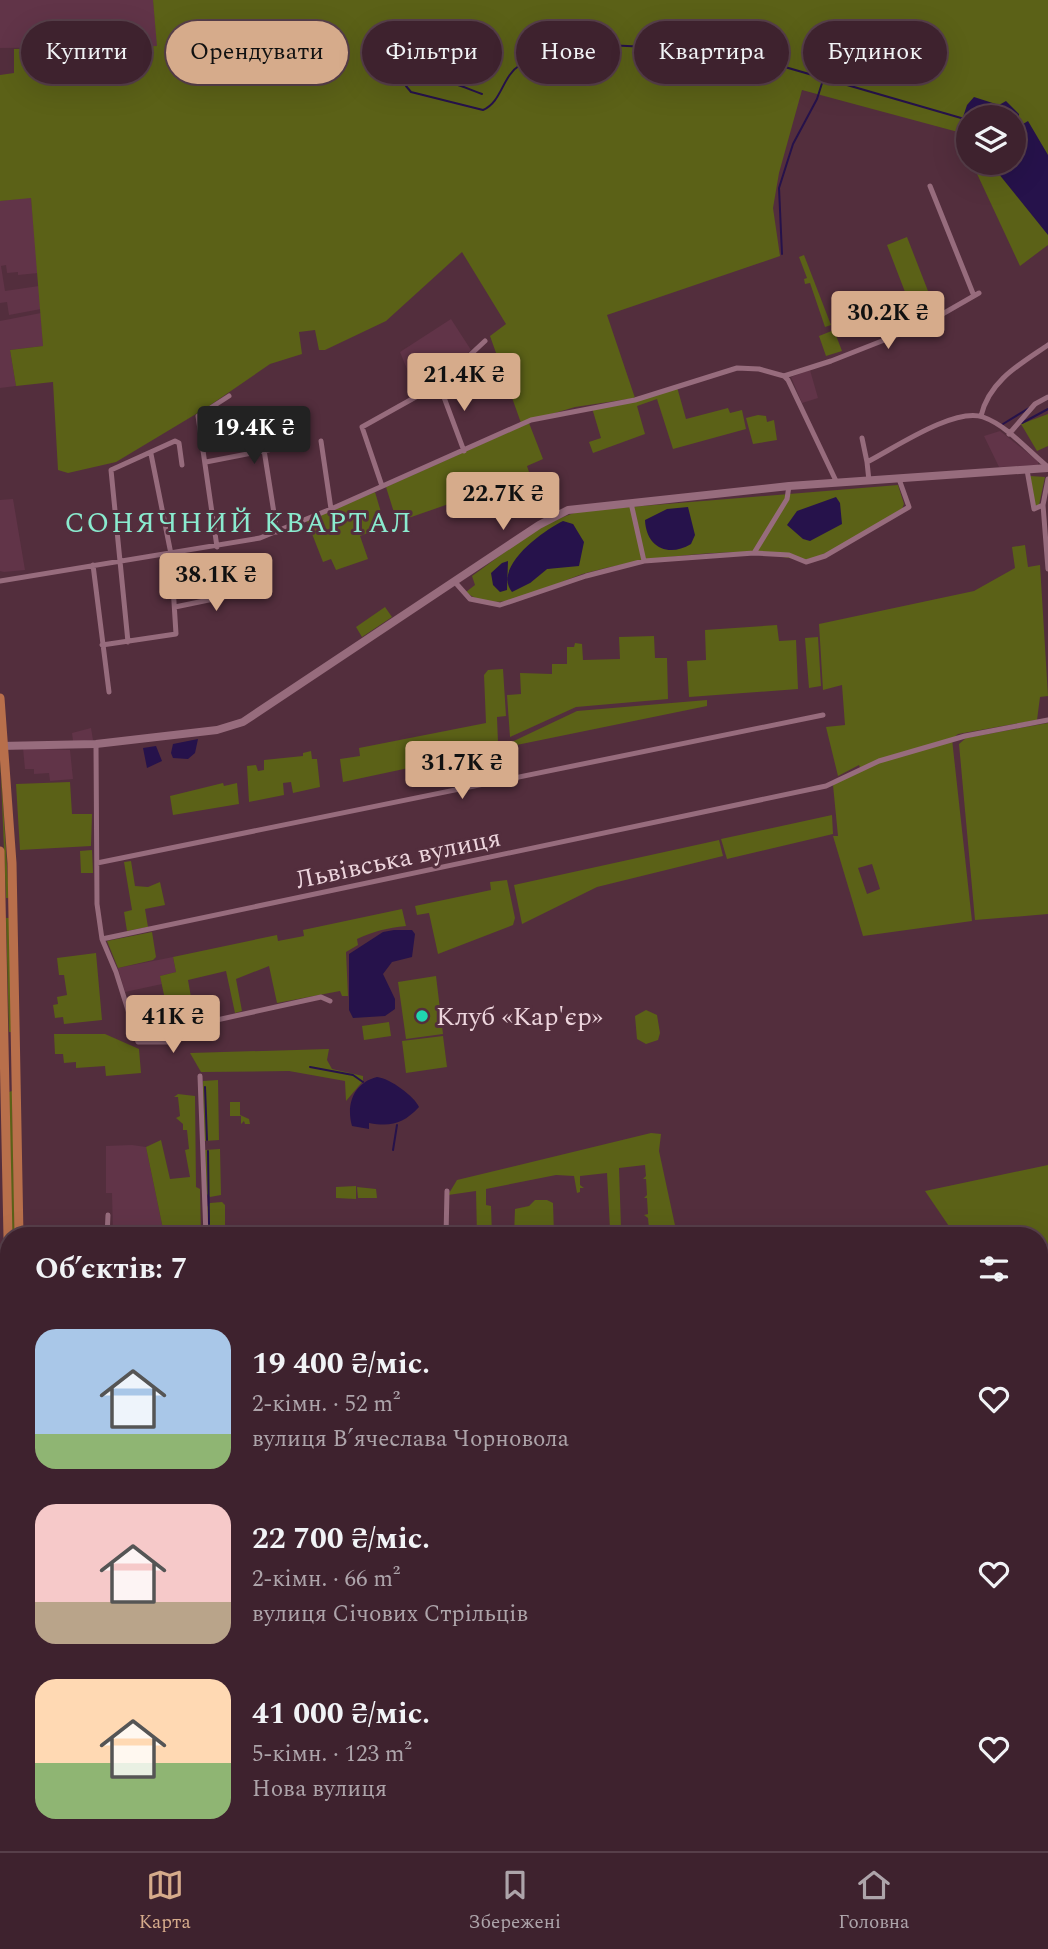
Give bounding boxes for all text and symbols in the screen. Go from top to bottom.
chip: Купити [21,21,152,84]
chip: Орендувати [166,21,348,84]
chip: Фільтри [362,21,502,84]
chip: Нове [516,21,620,84]
chip: Квартира [634,21,789,84]
chip: Будинок [803,21,947,84]
map controls [956,105,1026,175]
button: layers [956,105,1026,175]
pin: 30.2K ₴ [823,292,953,351]
text: 30.2K ₴ [847,296,929,331]
pin: 21.4K ₴ [399,354,529,413]
text: 21.4K ₴ [423,358,505,393]
pin: 19.4K ₴ [189,406,319,466]
text: 19.4K ₴ [213,411,295,446]
pin: 22.7K ₴ [438,472,568,532]
text: 22.7K ₴ [462,477,544,512]
district label: СОНЯЧНИЙ КВАРТАЛ [65,502,413,545]
pin: 38.1K ₴ [151,554,281,613]
text: 38.1K ₴ [175,558,257,593]
pin: 31.7K ₴ [397,742,527,801]
text: 31.7K ₴ [421,746,503,781]
street label: Львівська вулиця [292,818,505,900]
pin: 41K ₴ [124,996,222,1055]
place label: Клуб «Кар'єр» [436,997,603,1037]
text: 41K ₴ [142,1000,204,1035]
marker: Клуб «Кар'єр» [414,1008,430,1024]
text: Об’єктів: 7 [35,1246,187,1292]
icon: filters [975,1250,1013,1288]
text: 19 400 ₴/міс. [252,1341,430,1387]
icon: home [91,1357,175,1441]
icon: heart [975,1380,1013,1418]
text: 2-кімн. · 52 m² [252,1387,400,1422]
text: вулиця Вʼячеслава Чорновола [252,1422,569,1457]
text: 22 700 ₴/міс. [252,1516,430,1562]
icon: home [91,1532,175,1616]
icon: heart [975,1555,1013,1593]
text: 2-кімн. · 66 m² [252,1562,400,1597]
text: вулиця Січових Стрільців [252,1597,528,1632]
text: 41 000 ₴/міс. [252,1691,430,1737]
icon: home [91,1707,175,1791]
icon: heart [975,1730,1013,1768]
text: 5-кімн. · 123 m² [252,1737,412,1772]
text: Нова вулиця [252,1772,387,1807]
tab: Карта [139,1866,191,1937]
tab: Збережені [468,1866,561,1937]
tab: Головна [838,1866,909,1937]

